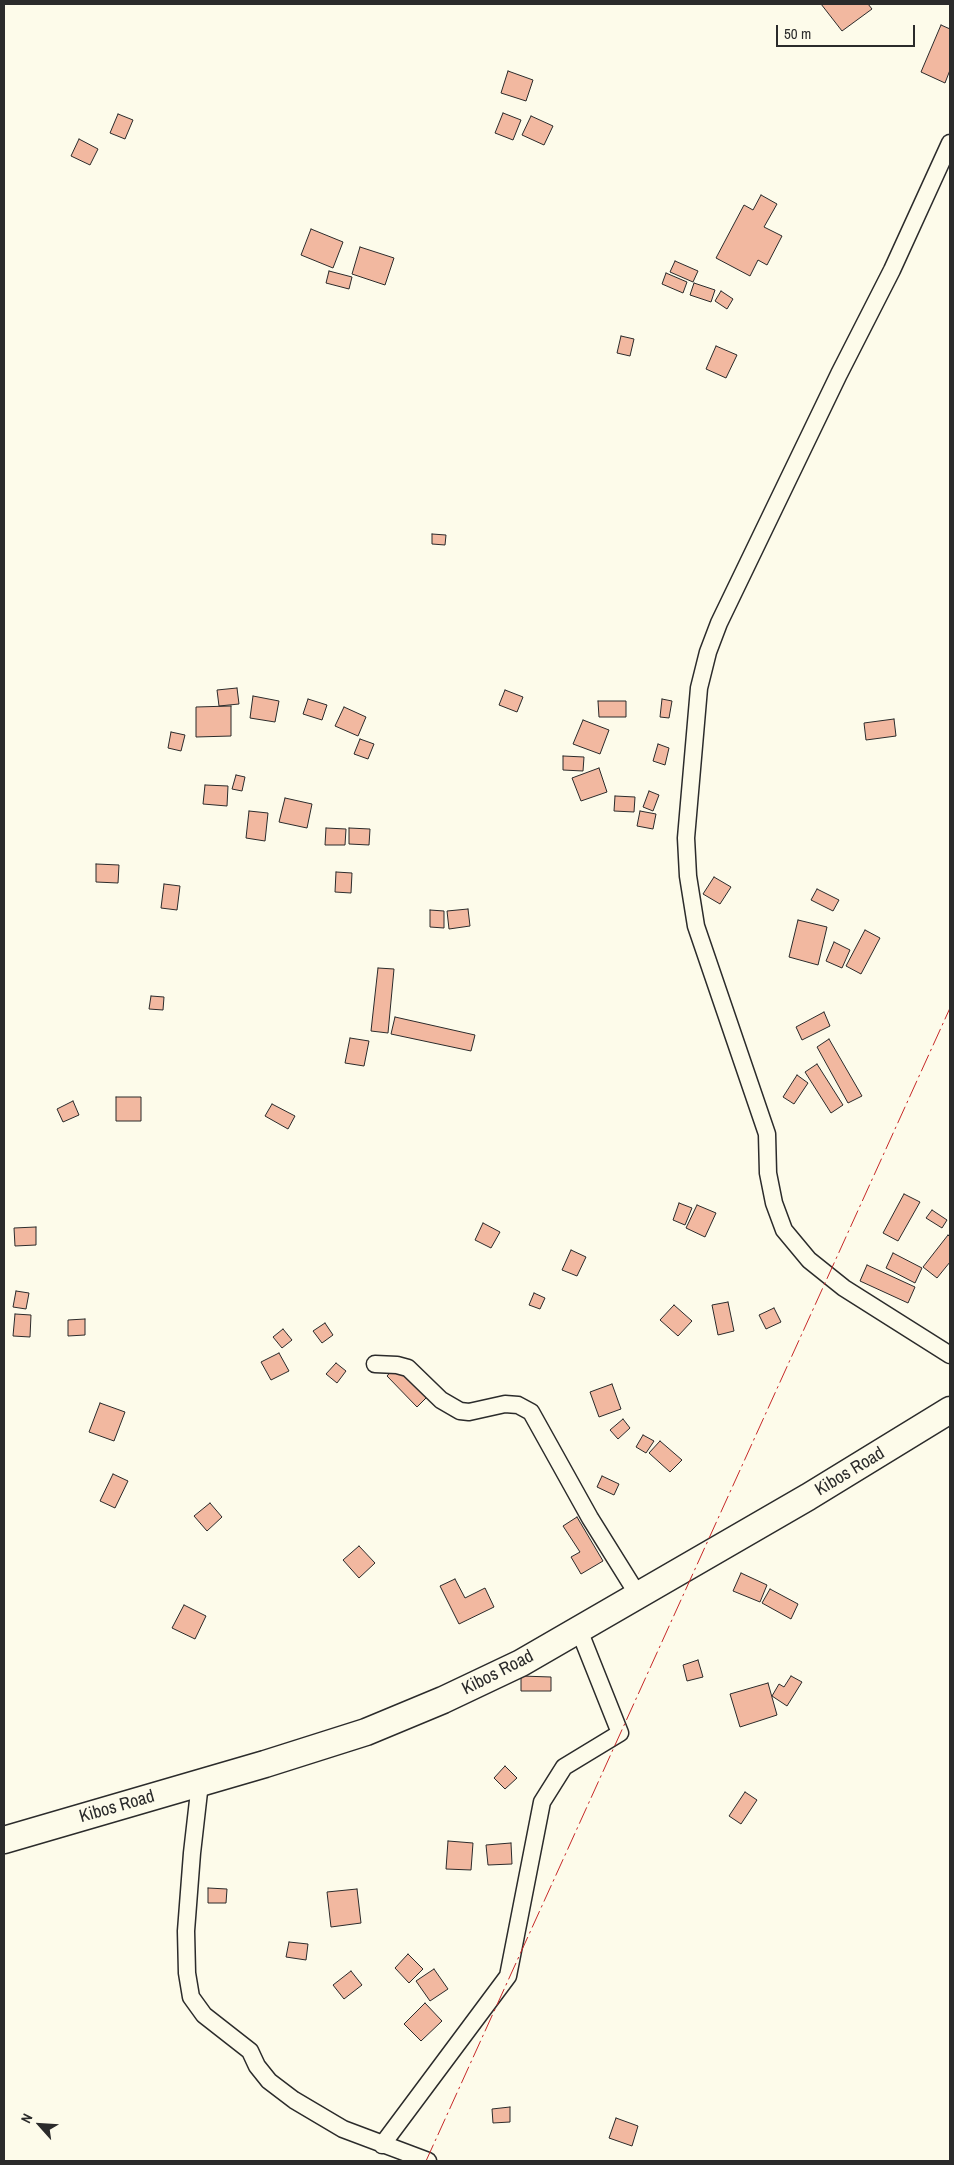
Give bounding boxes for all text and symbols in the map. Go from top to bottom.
scale bar [779,15,918,47]
text: 50 m [784,23,811,44]
street label: Kibos Road [811,1443,889,1501]
street label: Kibos Road [459,1646,537,1700]
street label: Kibos Road [77,1786,157,1828]
north arrow [15,2100,65,2150]
text: N [17,2111,36,2126]

